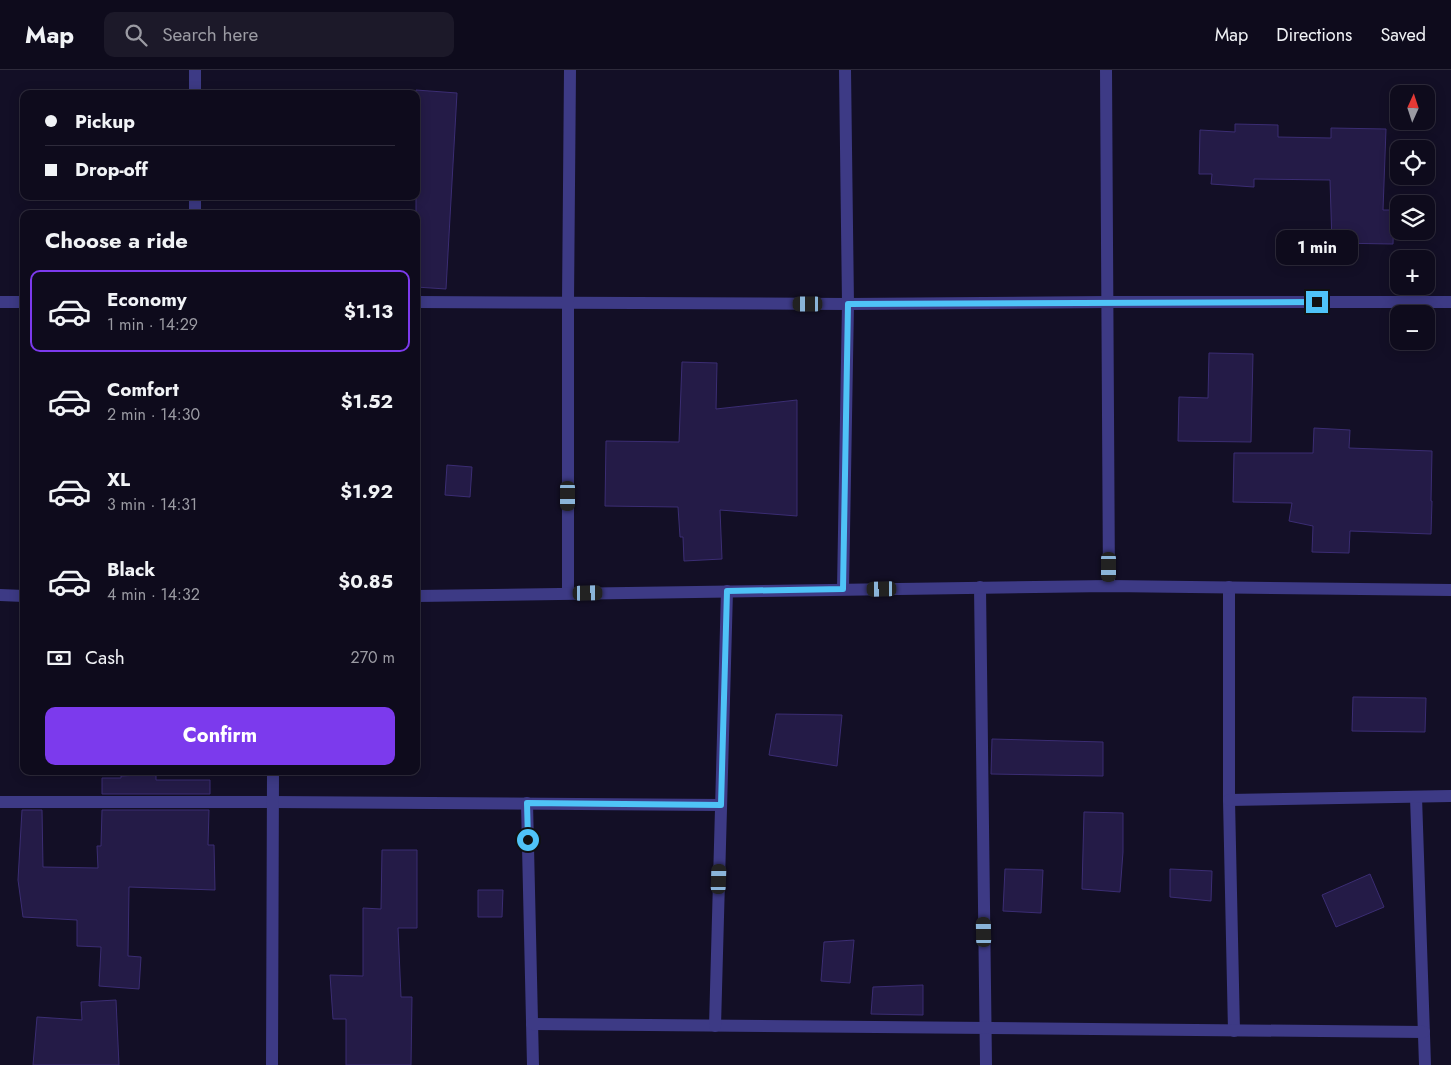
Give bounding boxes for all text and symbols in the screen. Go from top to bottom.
search box [104,12,454,57]
text: Map [25,17,74,52]
icon: search [122,21,150,49]
text: Search here [162,21,258,48]
text: Map [1215,22,1248,48]
text: Directions [1276,22,1352,48]
text: Saved [1380,22,1426,48]
north arrow [1390,85,1435,130]
map controls [1390,85,1435,350]
text: Pickup [75,108,135,135]
button: locate [1390,140,1435,185]
text: Drop-off [75,156,148,183]
button: layers [1390,195,1435,240]
text: Choose a ride [45,224,188,256]
callout: 1 min [1276,230,1358,264]
text: 1 min [1297,236,1337,259]
button: + [1390,250,1435,295]
text: Economy [107,286,187,313]
icon: car [47,289,92,334]
route end [1306,291,1328,313]
car [793,297,823,312]
text: $1.13 [344,298,393,325]
button: − [1390,305,1435,350]
text: 1 min · 14:29 [107,313,198,336]
text: Comfort [107,376,179,403]
icon: car [47,379,92,424]
text: $1.52 [341,388,393,415]
text: 2 min · 14:30 [107,403,200,426]
text: XL [107,466,130,493]
icon: car [47,469,92,514]
text: $1.92 [340,478,393,505]
car [560,481,575,511]
text: 3 min · 14:31 [107,493,197,516]
car [1101,552,1116,582]
text: Black [107,556,155,583]
icon: car [47,559,92,604]
text: $0.85 [338,568,393,595]
car [866,581,897,597]
text: 4 min · 14:32 [107,583,200,606]
car [572,585,603,601]
icon: cash [45,644,73,672]
text: Cash [85,644,125,671]
text: 270 m [351,646,395,669]
button: Confirm [45,707,395,765]
route start [517,829,539,851]
car [710,864,727,894]
car [976,917,991,947]

